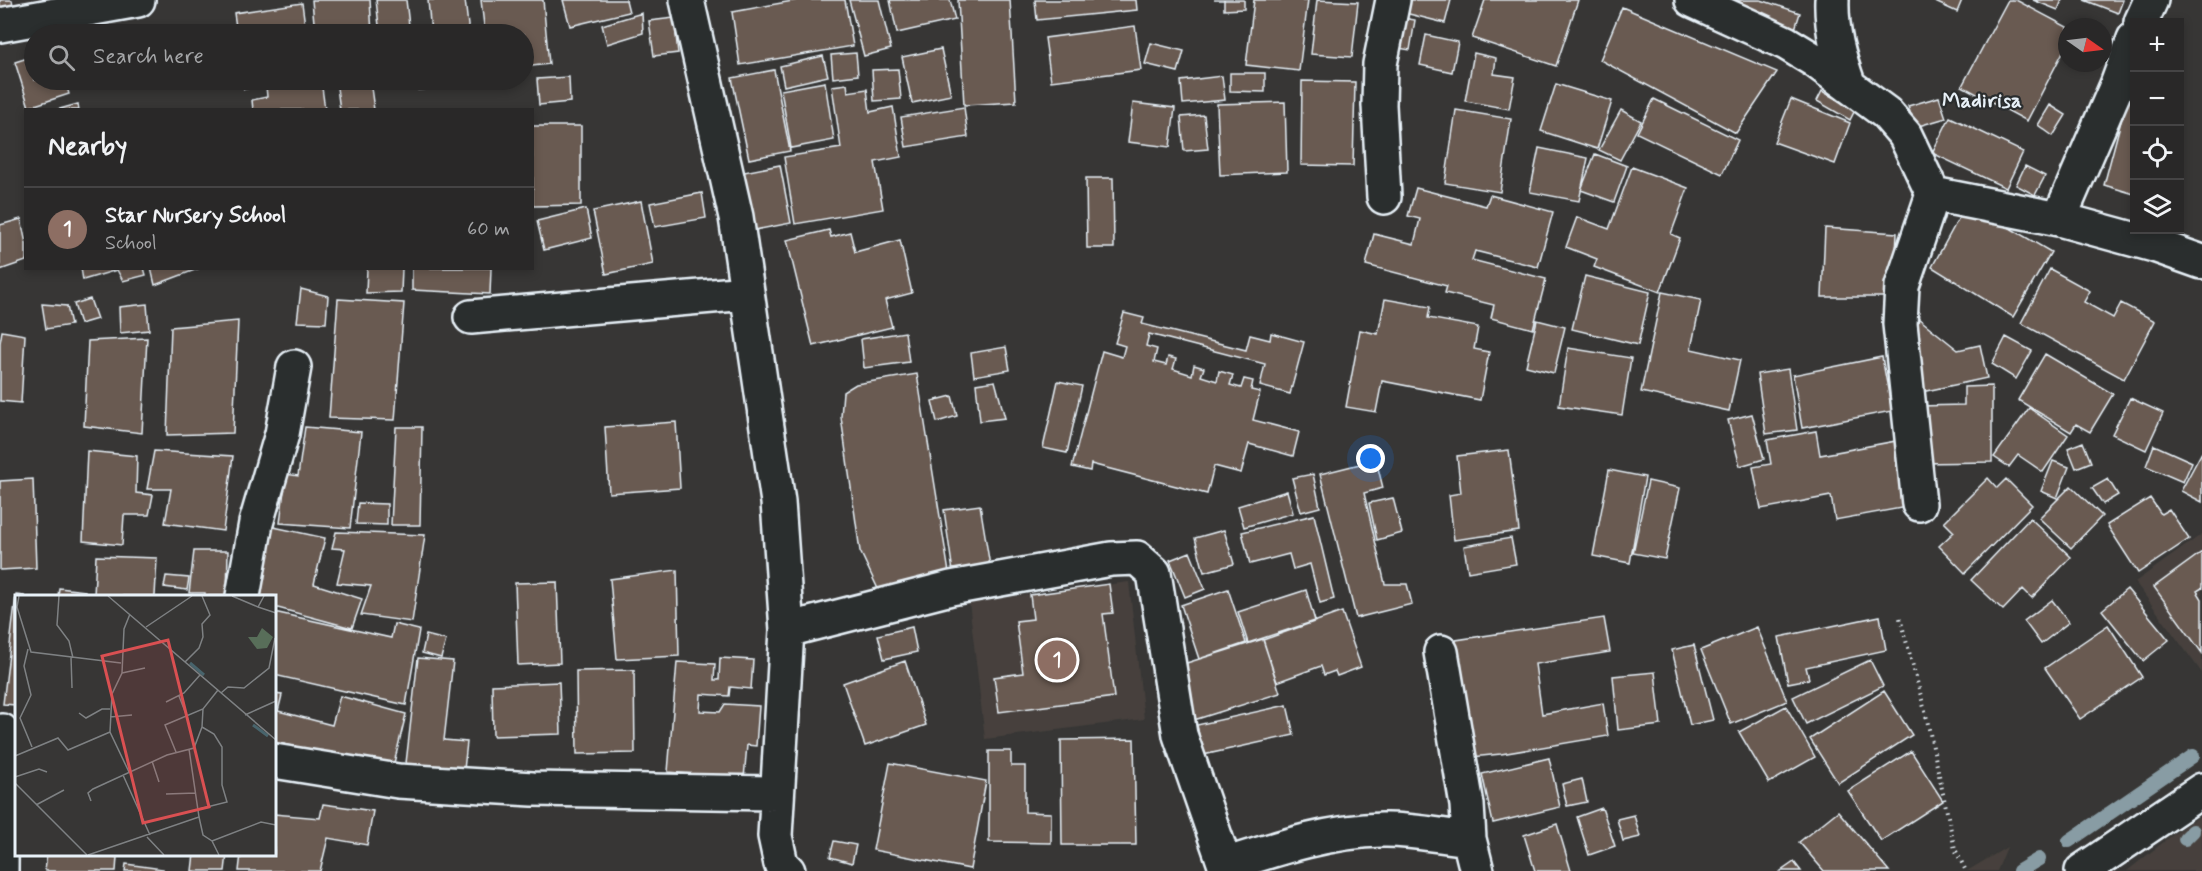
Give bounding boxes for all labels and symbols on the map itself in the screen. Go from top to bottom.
north arrow [2058,18,2112,72]
district label: Madirisa [1942,87,2022,115]
your location [1356,444,1385,473]
inset map [15,595,276,856]
pin: 1 [1038,638,1076,682]

